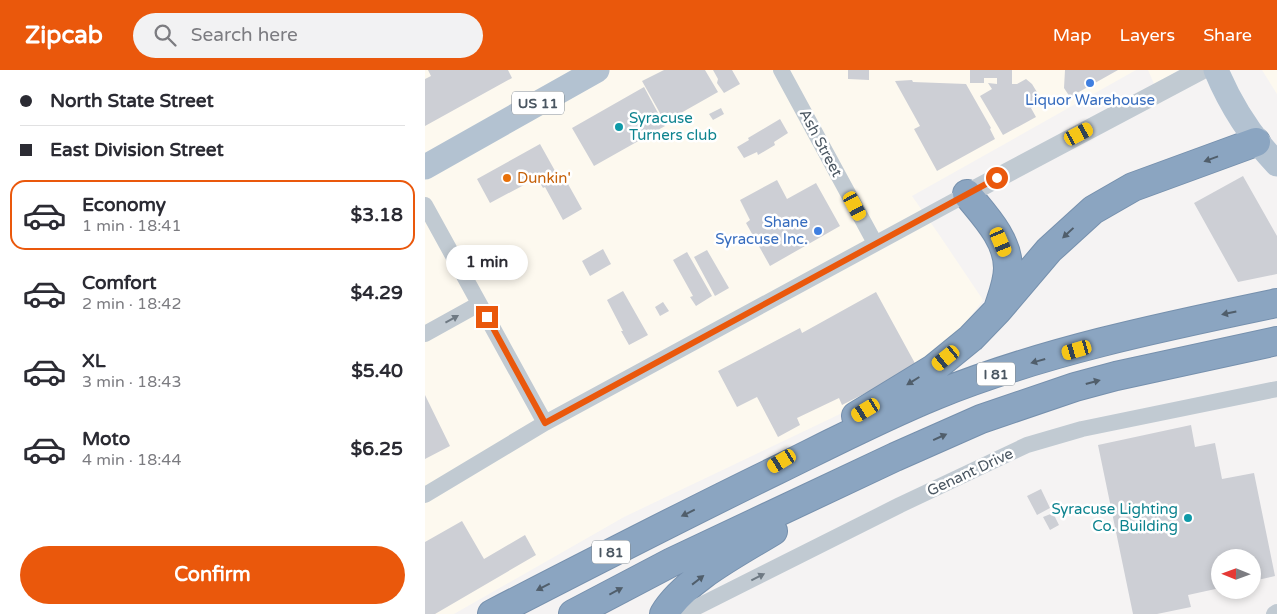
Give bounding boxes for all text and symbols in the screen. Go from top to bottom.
search box [133,13,483,58]
text: Zipcab [25,21,103,50]
icon: search [151,21,179,49]
text: Search here [191,24,298,46]
text: Map [1053,24,1092,46]
text: Layers [1120,24,1175,46]
text: Share [1203,24,1252,46]
marker: Liquor Warehouse [1084,77,1096,89]
text: North State Street [50,90,214,112]
place label: Liquor Warehouse [1025,91,1155,109]
road number: US 11 [512,92,564,114]
street label: Ash Street [796,106,847,180]
place label: Syracuse Turners club [629,109,717,144]
car [1062,120,1095,148]
marker: Syracuse Turners club [613,121,625,133]
text: East Division Street [50,139,224,161]
one-way arrow [1203,156,1218,163]
route start [986,167,1008,189]
place label: Dunkin' [517,169,571,187]
marker: Dunkin' [501,172,513,184]
car [841,189,868,223]
icon: car [22,193,67,238]
text: Economy [82,194,166,216]
text: $3.18 [351,204,403,226]
place label: Shane Syracuse Inc. [715,213,808,248]
text: 1 min · 18:41 [82,216,181,236]
marker: Shane Syracuse Inc. [812,225,824,237]
car [988,225,1013,259]
one-way arrow [1063,227,1075,239]
callout: 1 min [446,244,528,280]
text: 1 min [466,252,508,272]
icon: car [22,271,67,316]
text: Comfort [82,272,156,294]
text: $4.29 [351,282,403,304]
text: 2 min · 18:42 [82,294,181,314]
route end [476,306,498,328]
one-way arrow [1222,309,1237,317]
one-way arrow [445,315,460,323]
car [1060,339,1093,361]
car [929,343,962,373]
icon: car [22,349,67,394]
text: XL [82,350,106,372]
one-way arrow [1030,358,1045,366]
text: $5.40 [351,360,403,382]
road number: I 81 [977,362,1015,386]
text: 3 min · 18:43 [82,372,181,392]
one-way arrow [907,376,920,385]
one-way arrow [1085,378,1100,386]
car [849,396,882,424]
icon: car [22,427,67,472]
text: Moto [82,428,130,450]
one-way arrow [933,433,947,441]
text: $6.25 [351,438,403,460]
street label: Genant Drive [924,444,1016,500]
car [765,447,798,475]
text: 4 min · 18:44 [82,450,181,470]
place label: Syracuse Lighting Co. Building [1051,500,1178,535]
one-way arrow [681,509,695,517]
marker: Syracuse Lighting Co. Building [1182,512,1194,524]
road number: I 81 [592,541,630,564]
button: Confirm [20,546,405,604]
north arrow [1211,549,1261,599]
map controls [1211,549,1261,599]
one-way arrow [751,572,765,580]
one-way arrow [691,574,704,585]
one-way arrow [536,583,551,591]
one-way arrow [609,587,624,595]

